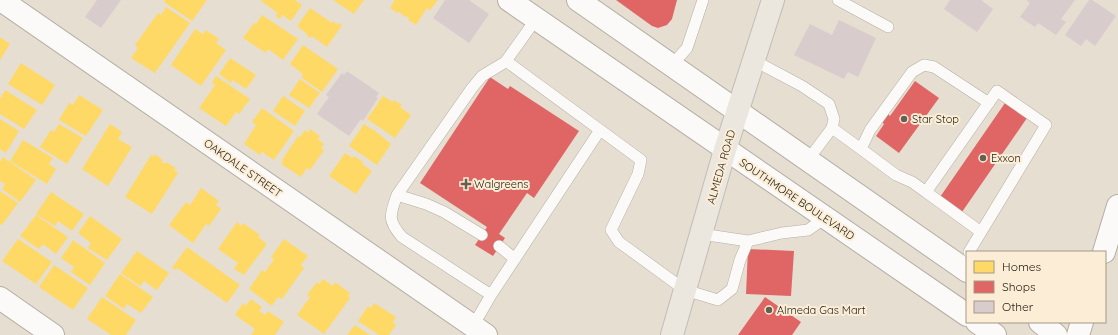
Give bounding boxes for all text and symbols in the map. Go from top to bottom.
place label: Star Stop [912,112,959,126]
marker: Star Stop [899,114,909,124]
street label: ALMEDA ROAD [704,128,738,206]
street label: OAKDALE STREET [201,136,285,200]
place label: Exxon [991,151,1021,165]
marker: Exxon [978,153,988,163]
street label: SOUTHMORE BOULEVARD [737,155,857,243]
place label: Walgreens [474,177,528,191]
marker: Walgreens [461,179,471,189]
legend [966,251,1106,323]
text: Homes [1002,259,1042,274]
text: Shops [1002,279,1036,294]
text: Other [1002,299,1034,314]
place label: Almeda Gas Mart [777,303,866,317]
marker: Almeda Gas Mart [764,305,774,315]

